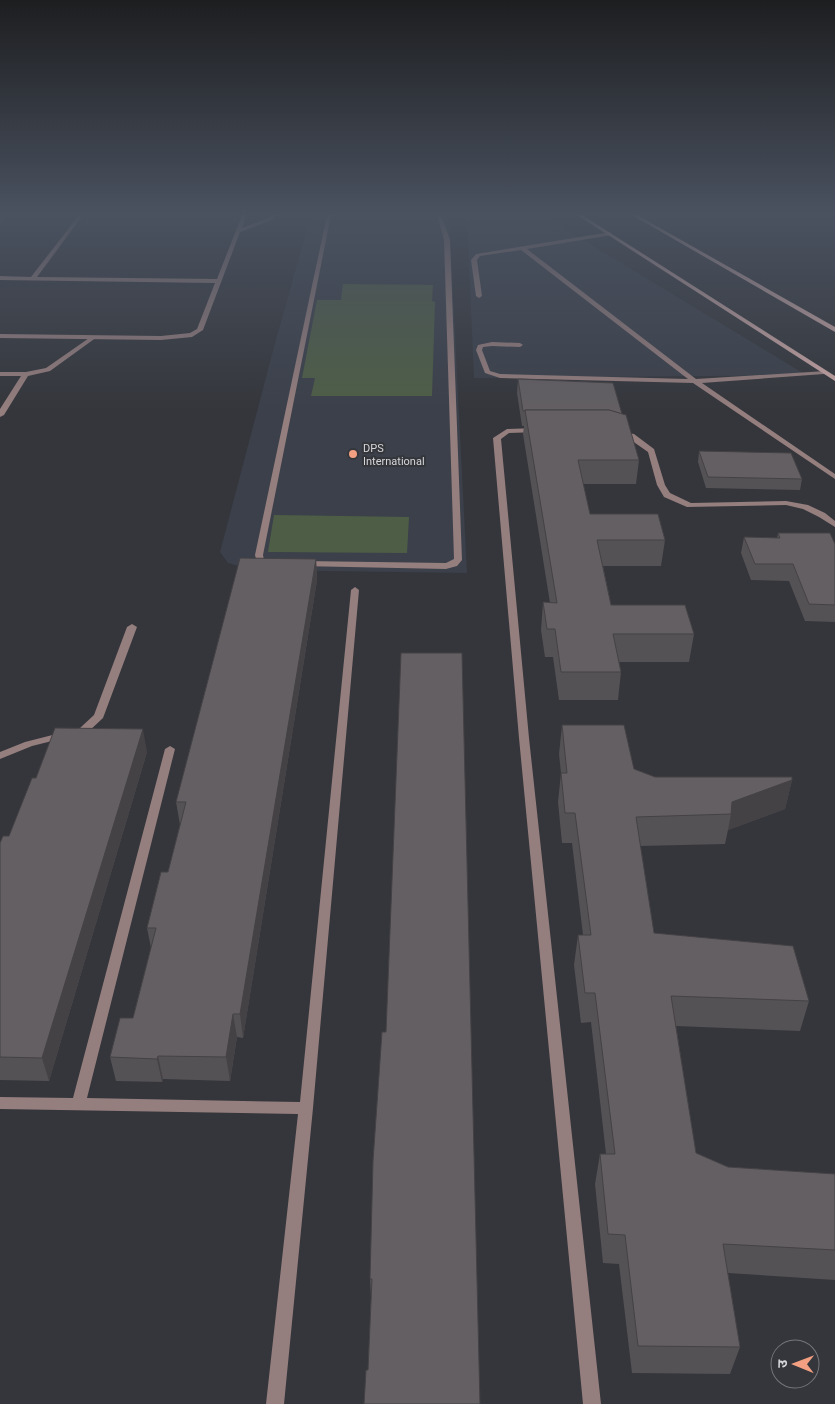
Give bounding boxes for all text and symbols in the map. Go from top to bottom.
place label: DPS International [363,442,425,468]
marker: DPS International [347,448,359,460]
north arrow [770,1339,820,1389]
text: उ [774,1359,790,1368]

